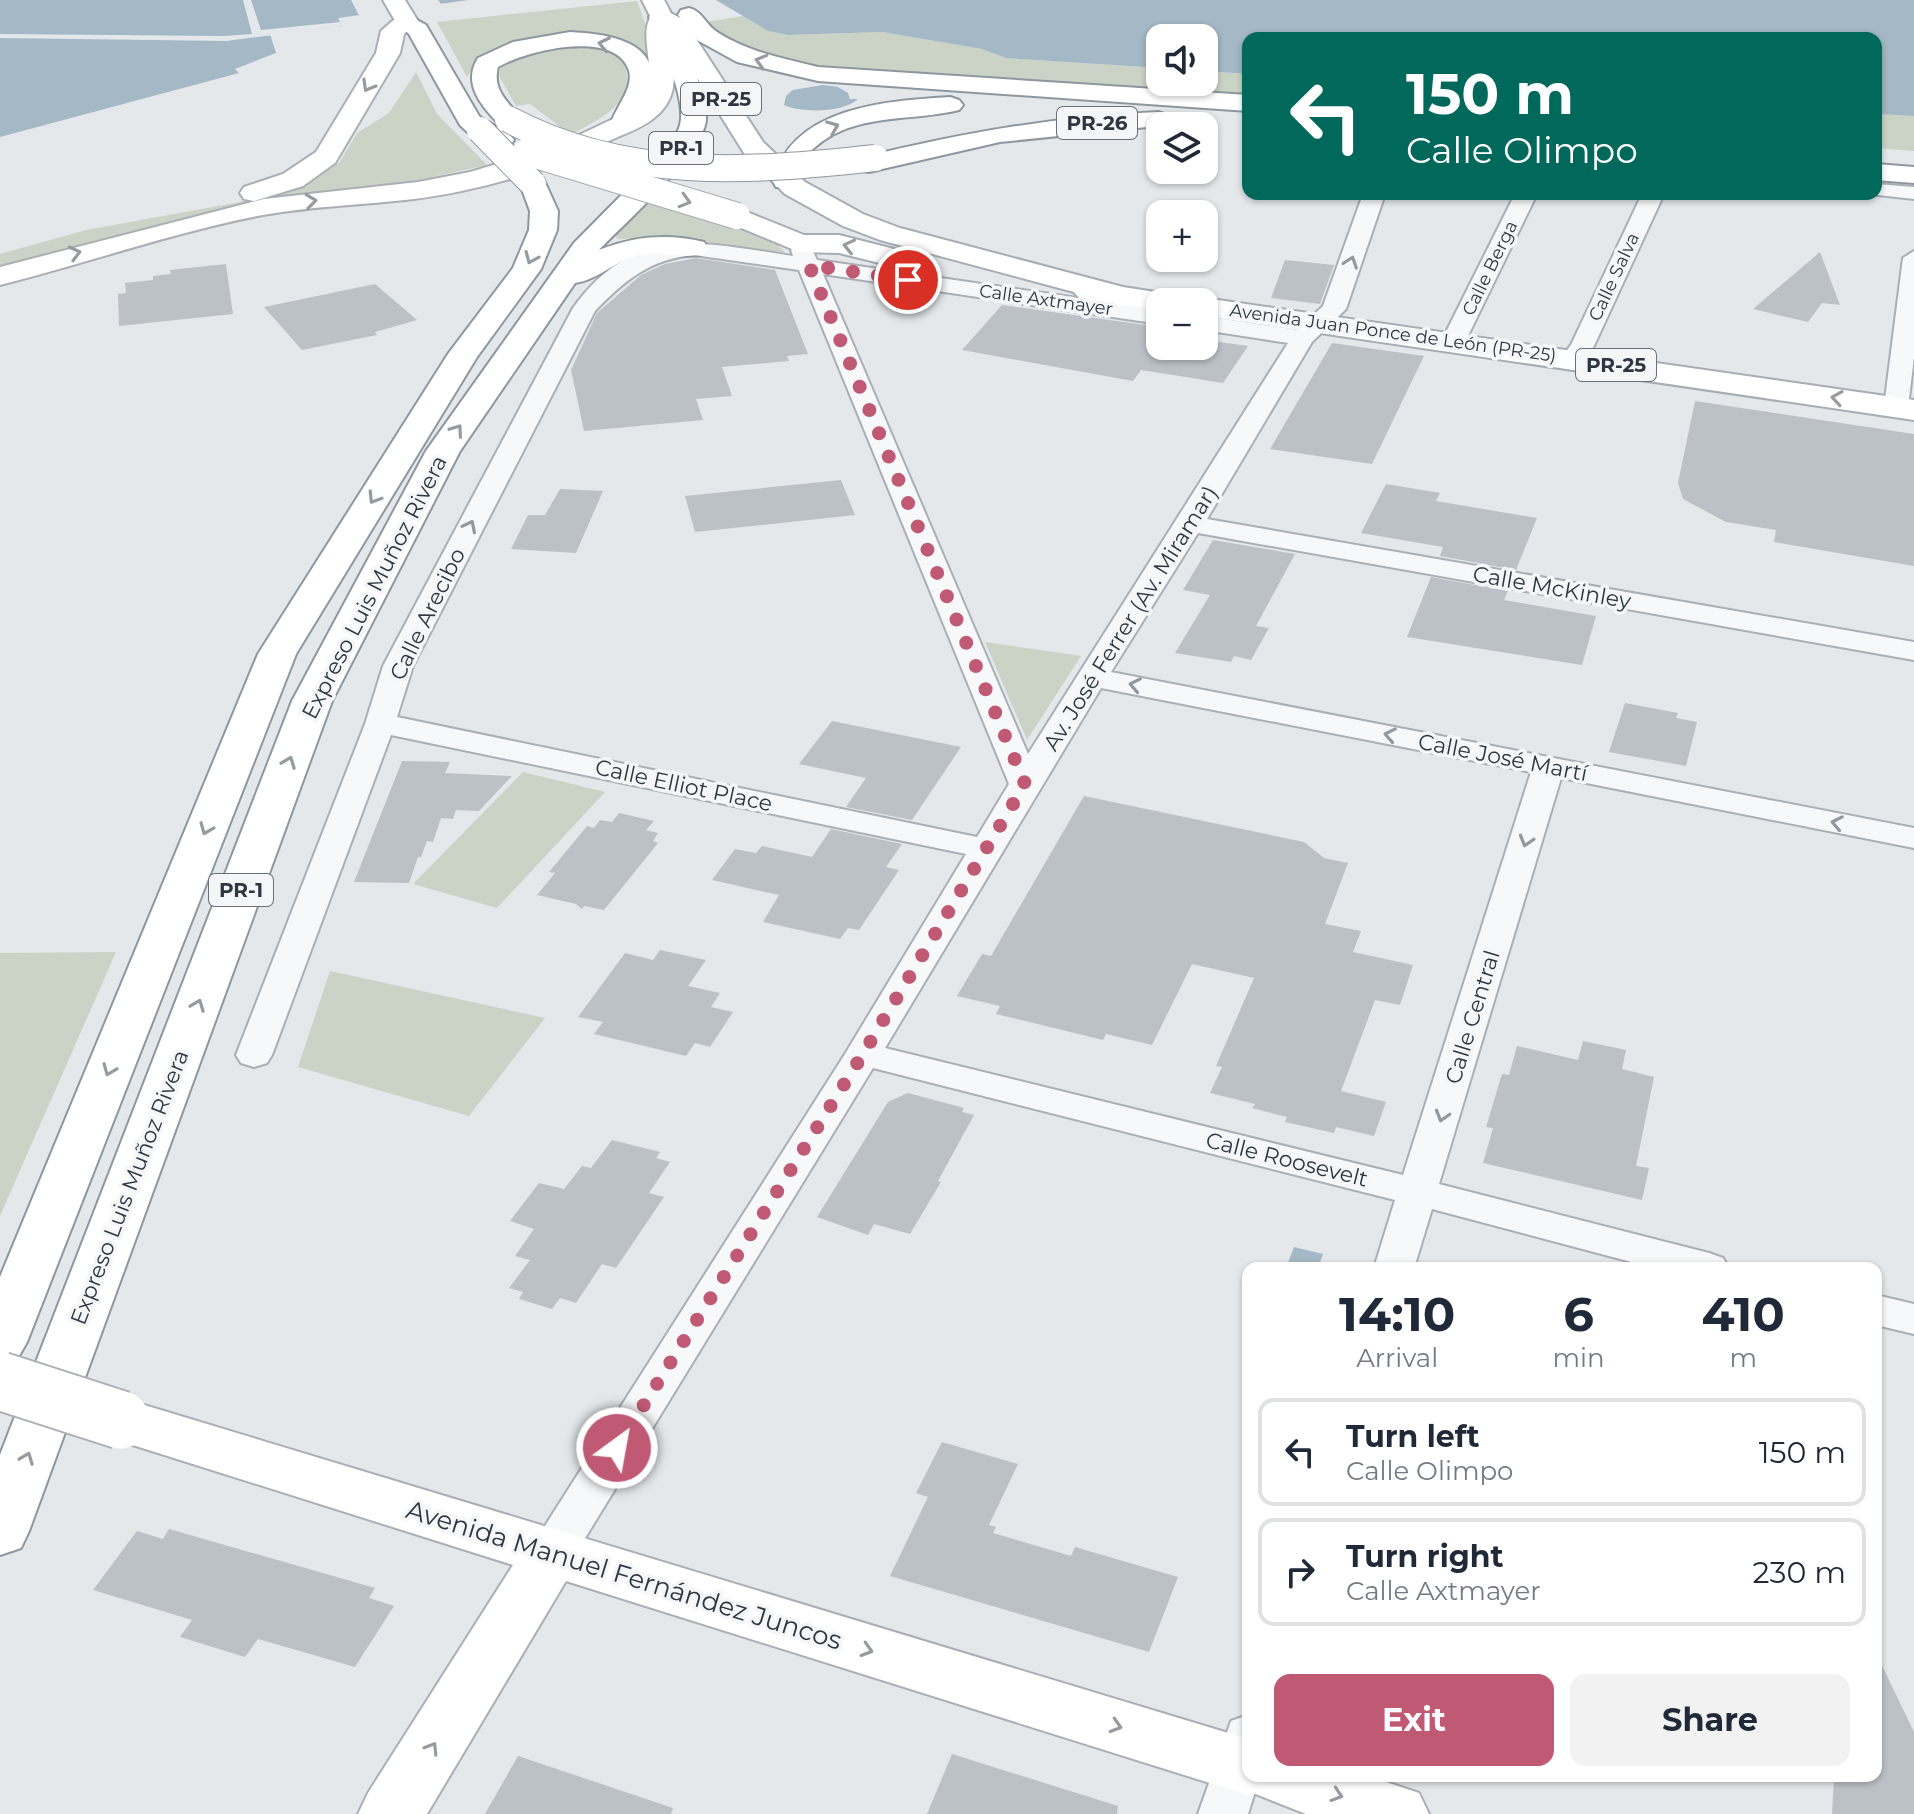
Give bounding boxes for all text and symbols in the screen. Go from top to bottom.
map controls [1146,24,1218,360]
button: sound [1146,24,1218,96]
one-way arrow [597,36,611,53]
one-way arrow [755,54,769,71]
text: 150 m [1406,60,1574,128]
icon: left [1274,64,1378,168]
one-way arrow [362,77,378,92]
road number: PR-25 [681,83,761,115]
road number: PR-26 [1057,107,1137,139]
button: layers [1146,112,1218,184]
one-way arrow [825,120,839,137]
text: Calle Olimpo [1406,128,1638,172]
road number: PR-1 [649,132,713,164]
one-way arrow [678,192,692,208]
one-way arrow [304,193,318,210]
button: + [1146,200,1218,272]
street label: Calle Berga [1458,217,1522,319]
street label: Calle Salva [1584,229,1644,325]
one-way arrow [843,239,857,256]
one-way arrow [67,246,81,263]
pin [874,246,942,314]
one-way arrow [525,249,541,264]
one-way arrow [1341,255,1357,269]
icon: arrive [886,258,930,302]
street label: Calle Axtmayer [978,280,1114,320]
button: − [1146,288,1218,360]
street label: Avenida Juan Ponce de León (PR-25) [1228,299,1558,367]
road number: PR-25 [1576,349,1656,381]
one-way arrow [1830,390,1844,407]
one-way arrow [447,425,462,439]
street label: Expreso Luis Muñoz Rivera [296,451,453,723]
street label: Av. José Ferrer (Av. Miramar) [1038,481,1223,756]
one-way arrow [368,489,383,504]
one-way arrow [460,519,475,534]
street label: Calle Arecibo [384,544,471,685]
street label: Calle McKinley [1471,560,1633,615]
one-way arrow [1128,678,1142,695]
one-way arrow [1384,727,1397,744]
street label: Calle José Martí [1416,728,1591,787]
street label: Calle Elliot Place [593,754,775,817]
one-way arrow [279,756,296,770]
one-way arrow [1831,815,1845,832]
one-way arrow [200,821,216,835]
one-way arrow [1519,833,1535,847]
road number: PR-1 [209,874,273,906]
street label: Calle Central [1439,947,1506,1087]
one-way arrow [188,999,205,1013]
street label: Expreso Luis Muñoz Rivera [65,1046,194,1328]
one-way arrow [103,1062,119,1076]
one-way arrow [1435,1108,1451,1122]
street label: Calle Roosevelt [1203,1126,1371,1193]
text: 14:10 [1339,1285,1455,1343]
text: 6 [1563,1285,1594,1343]
text: 410 [1702,1285,1785,1343]
text: Arrival [1356,1342,1438,1374]
text: min [1552,1342,1605,1374]
text: m [1729,1342,1757,1374]
position arrow [575,1406,659,1490]
text: Turn left [1346,1418,1479,1455]
icon: left [1278,1430,1322,1474]
text: 150 m [1759,1434,1846,1471]
one-way arrow [18,1452,34,1466]
text: Calle Olimpo [1346,1455,1513,1487]
street label: Avenida Manuel Fernández Juncos [402,1493,846,1657]
text: Turn right [1346,1538,1503,1575]
icon: right [1278,1550,1322,1594]
text: 230 m [1752,1554,1846,1591]
text: Calle Axtmayer [1346,1575,1541,1607]
one-way arrow [860,1641,874,1657]
button: Exit [1274,1674,1554,1766]
button: Share [1570,1674,1850,1766]
one-way arrow [1108,1717,1122,1733]
one-way arrow [422,1742,437,1757]
one-way arrow [1329,1786,1343,1802]

